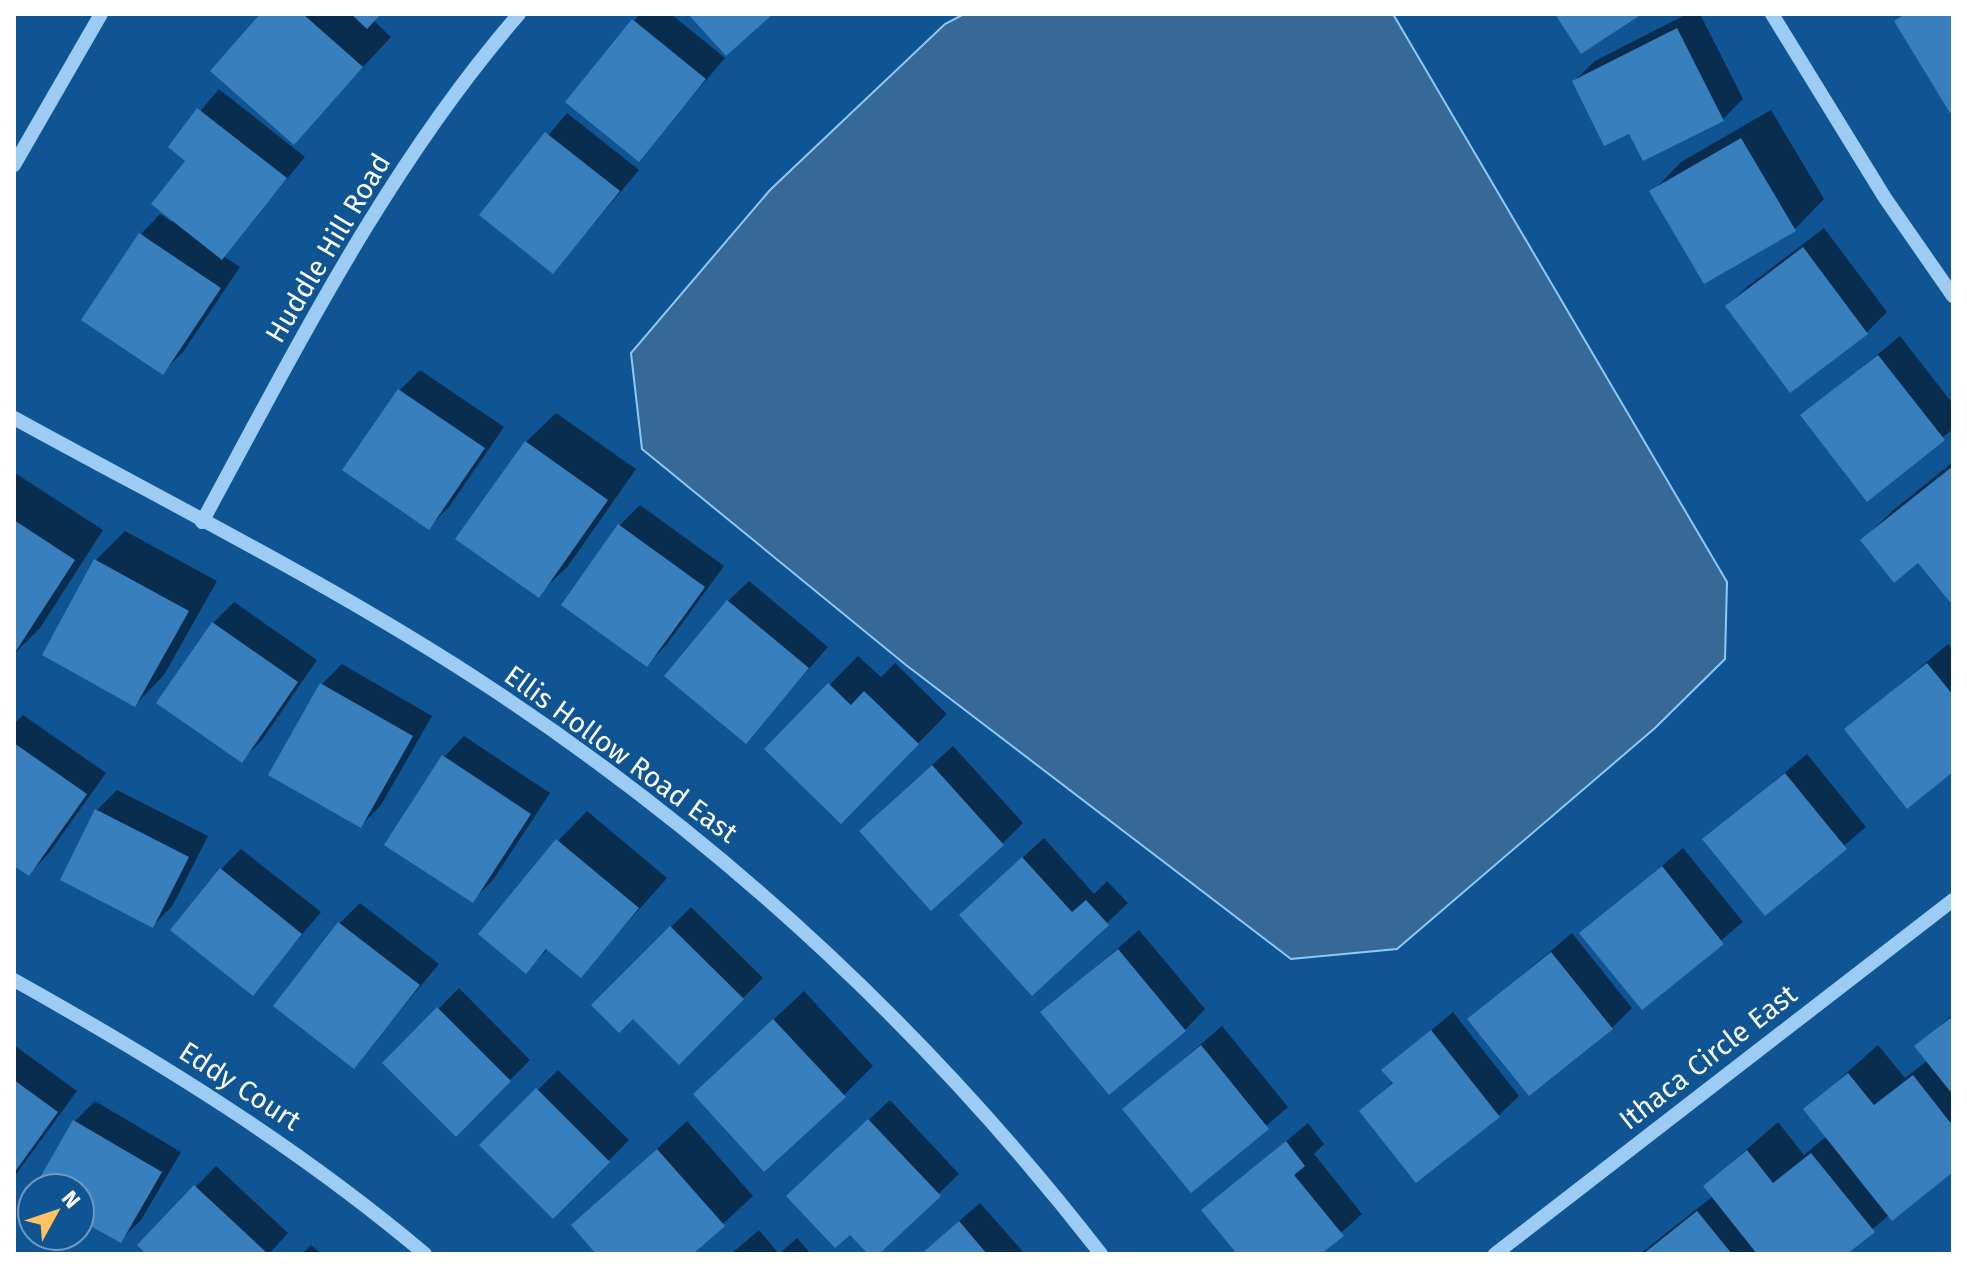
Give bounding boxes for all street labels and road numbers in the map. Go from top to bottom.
street label: Huddle Hill Road [259,147,397,349]
street label: Ellis Hollow Road East [498,658,745,850]
street label: Ithaca Circle East [1613,977,1804,1137]
street label: Eddy Court [173,1035,308,1138]

